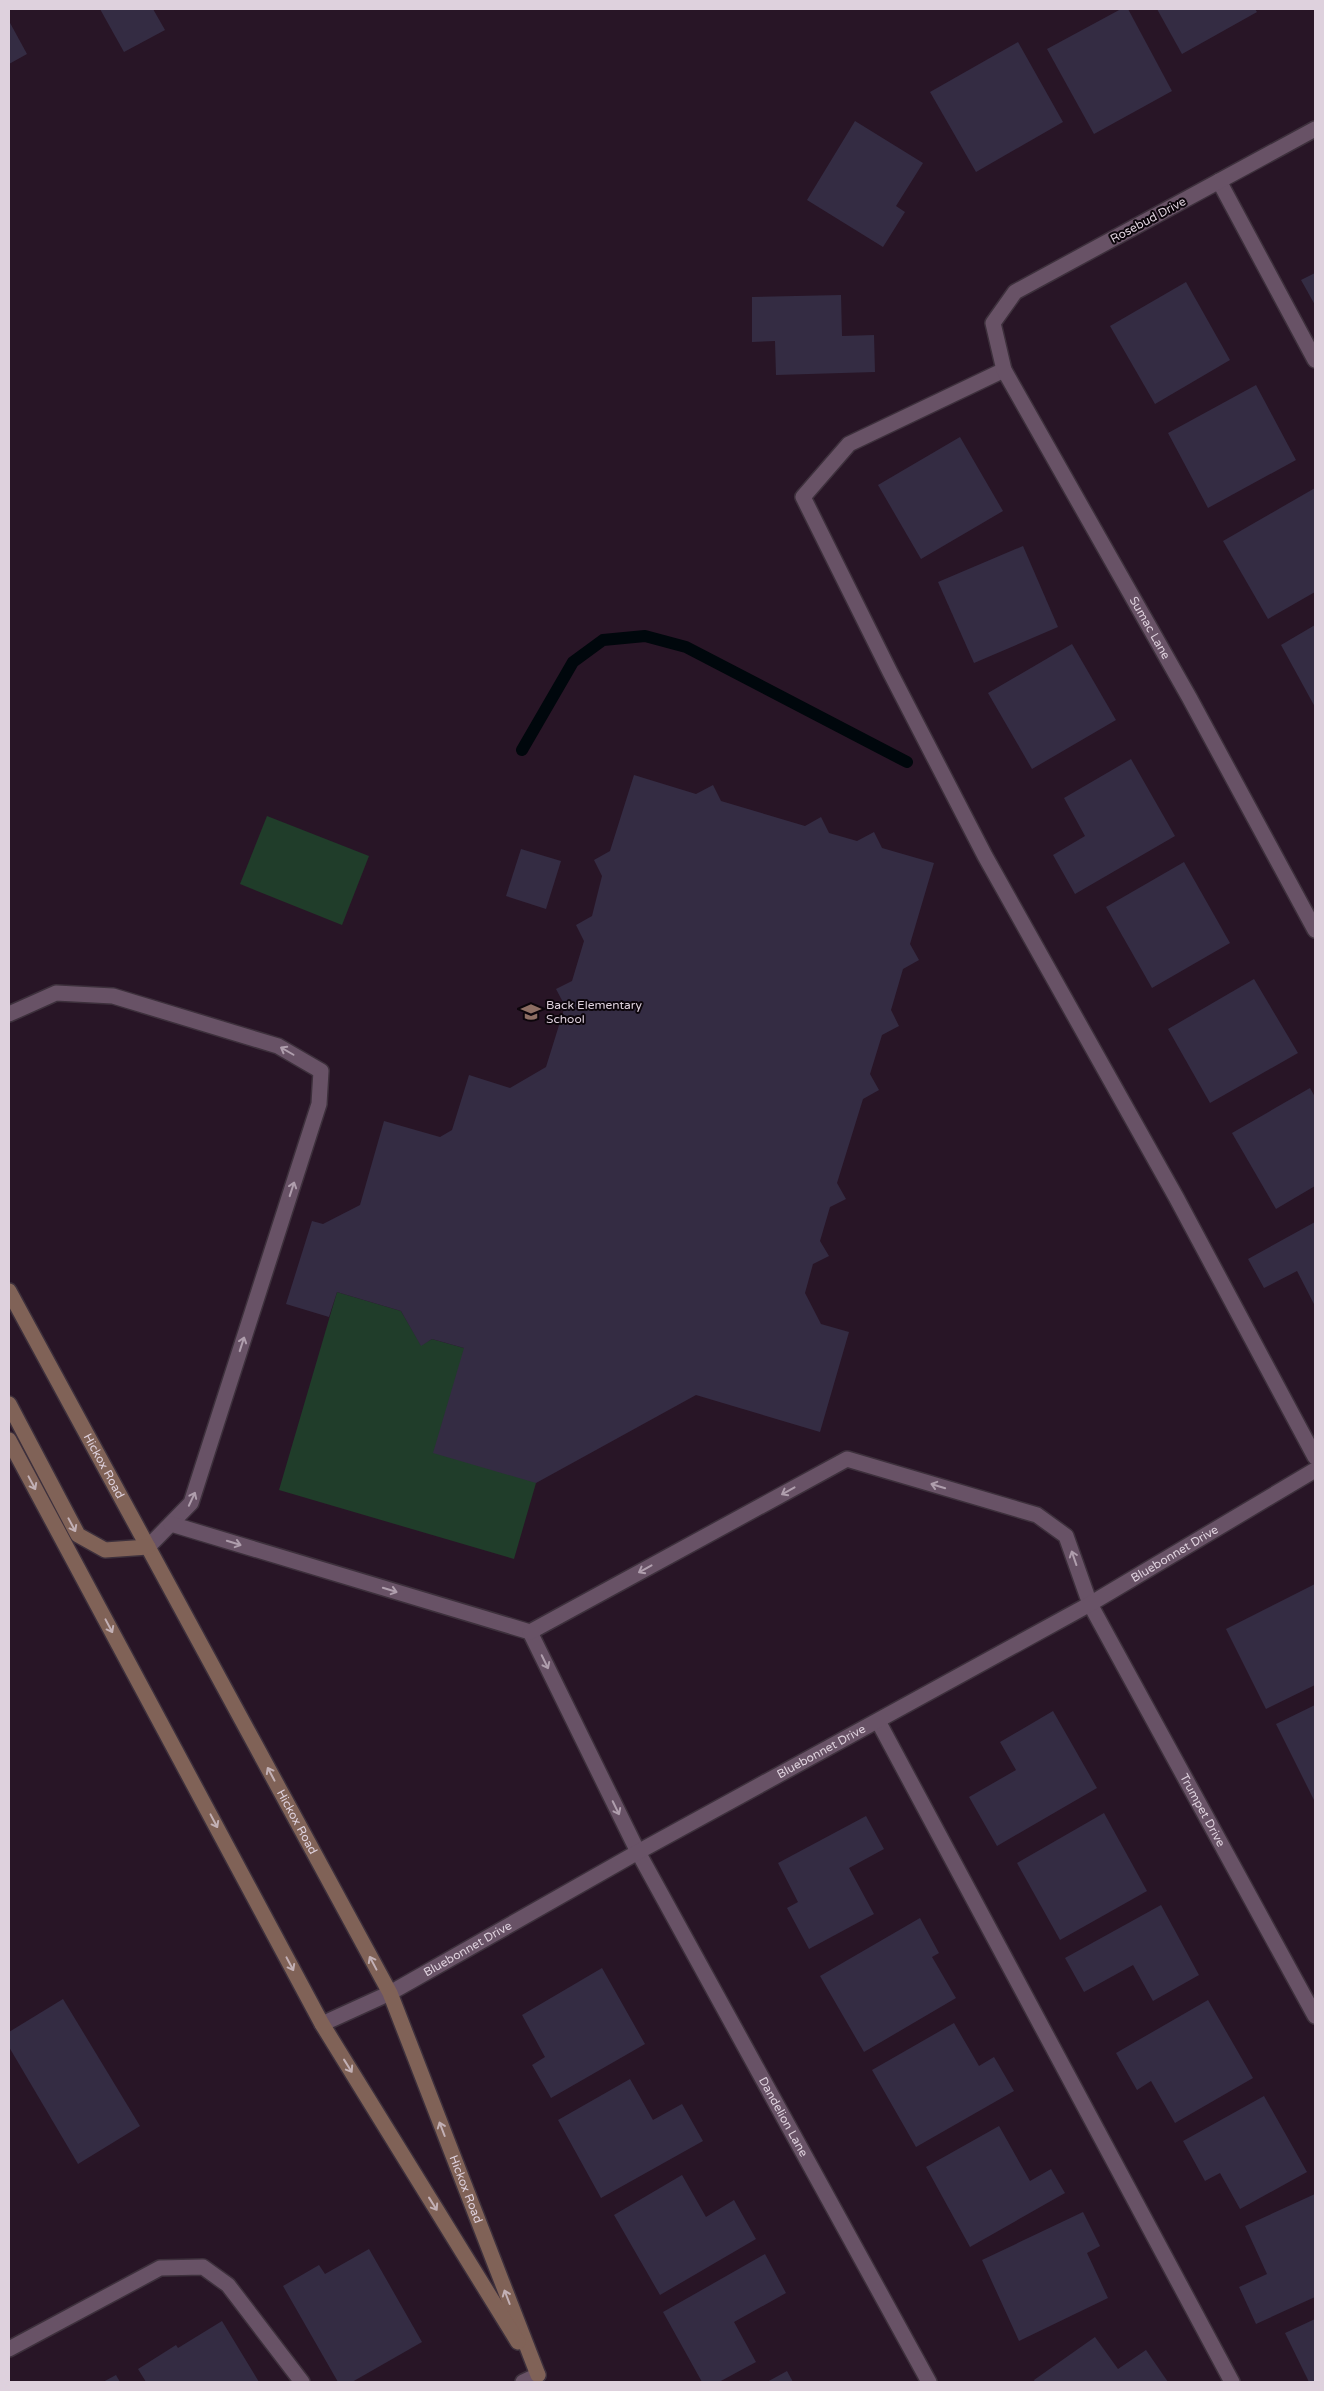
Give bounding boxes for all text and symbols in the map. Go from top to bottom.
street label: Rosebud Drive [1108,194,1188,246]
street label: Sumac Lane [1127,594,1173,662]
place label: Back Elementary School [546,998,642,1026]
school or university icon: Back Elementary School [520,1001,542,1023]
one-way arrow [280,1046,295,1055]
one-way arrow [287,1182,297,1198]
one-way arrow [238,1337,248,1353]
street label: Hickox Road [81,1431,127,1501]
one-way arrow [28,1475,37,1490]
one-way arrow [930,1480,946,1490]
one-way arrow [781,1487,796,1496]
one-way arrow [187,1491,197,1506]
one-way arrow [68,1517,78,1532]
street label: Bluebonnet Drive [1128,1522,1221,1585]
one-way arrow [226,1539,242,1549]
one-way arrow [1069,1551,1078,1567]
one-way arrow [638,1564,653,1574]
one-way arrow [381,1585,397,1595]
one-way arrow [105,1618,114,1633]
one-way arrow [541,1654,550,1669]
street label: Bluebonnet Drive [774,1721,868,1781]
one-way arrow [266,1767,275,1782]
street label: Trumpet Drive [1177,1771,1228,1849]
street label: Hickox Road [274,1787,320,1857]
one-way arrow [612,1800,621,1815]
one-way arrow [210,1813,219,1828]
street label: Bluebonnet Drive [421,1918,514,1979]
one-way arrow [368,1956,377,1971]
one-way arrow [285,1957,295,1972]
one-way arrow [343,2058,353,2072]
street label: Dandelion Lane [756,2074,811,2159]
one-way arrow [437,2122,446,2137]
street label: Hickox Road [446,2153,485,2225]
one-way arrow [428,2197,438,2211]
one-way arrow [502,2290,512,2305]

